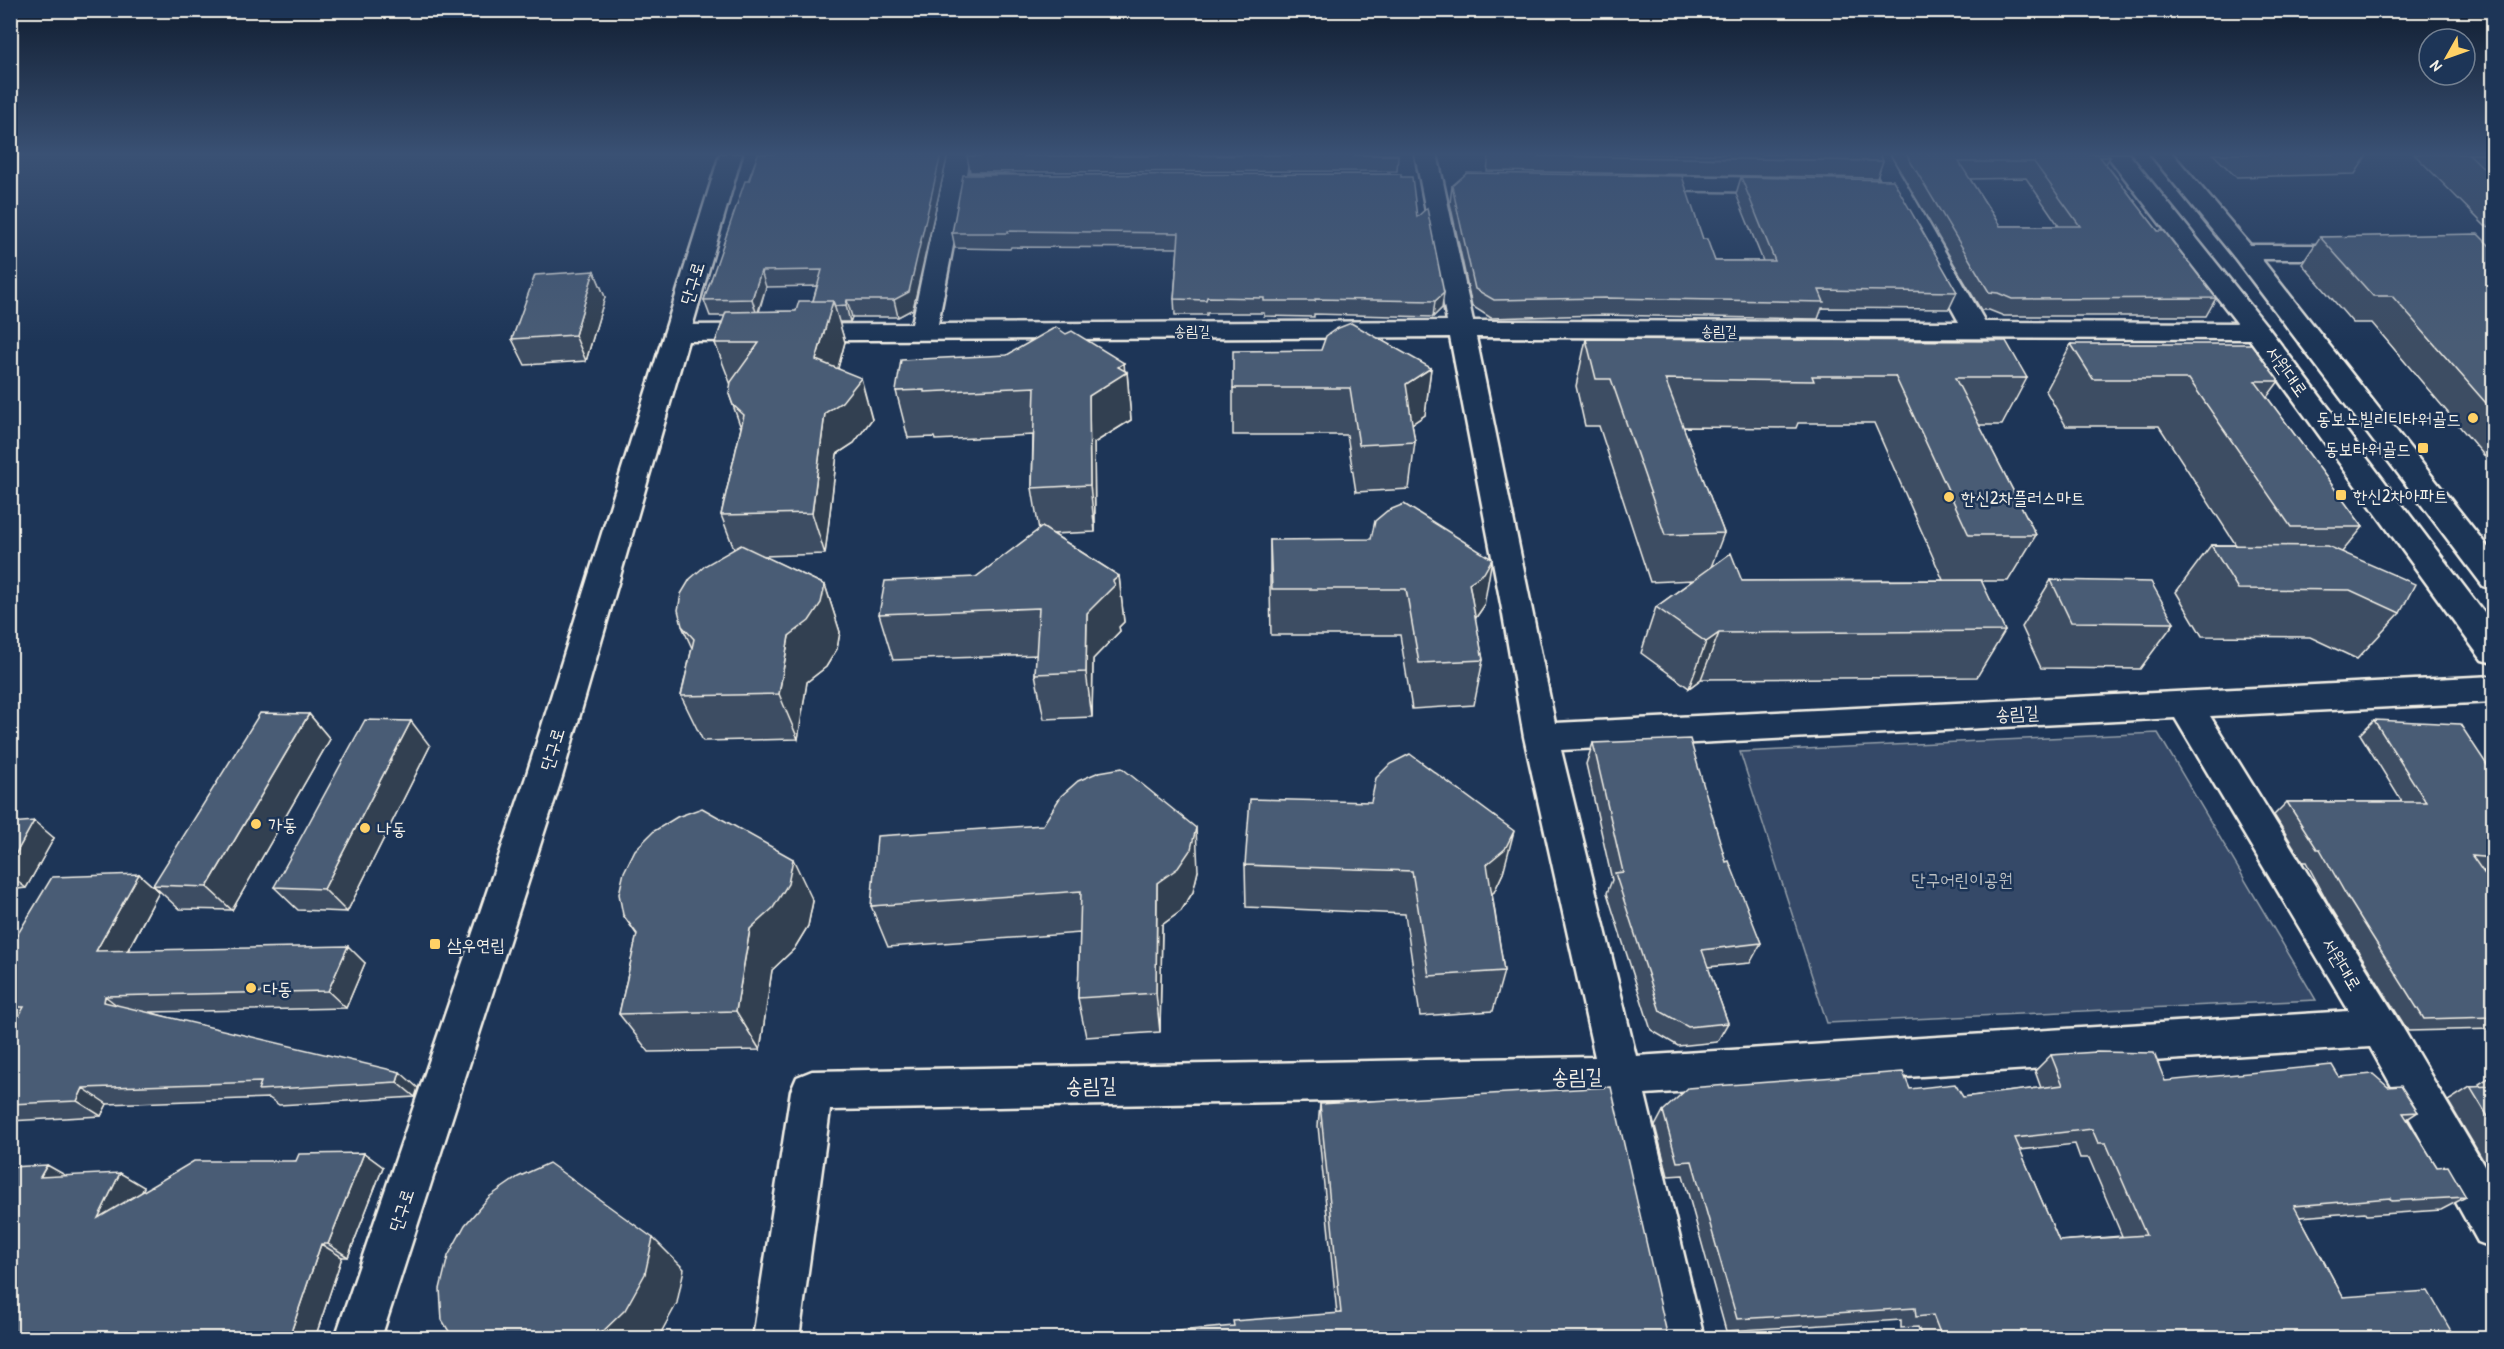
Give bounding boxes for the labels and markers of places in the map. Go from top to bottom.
place label: 동보노빌리티타워골드 [2316,406,2461,431]
marker: 동보노빌리티타워골드 [2466,411,2480,425]
place label: 동보타워골드 [2324,436,2411,461]
marker: 동보타워골드 [2416,441,2430,455]
place label: 한신2차아파트 [2353,483,2448,508]
place label: 한신2차플러스마트 [1961,485,2085,510]
marker: 한신2차아파트 [2334,488,2348,502]
marker: 한신2차플러스마트 [1942,490,1956,504]
place label: 가동 [268,812,297,837]
place label: 나동 [377,816,406,841]
marker: 가동 [249,817,263,831]
marker: 나동 [358,821,372,835]
place label: 삼우연립 [447,932,505,957]
marker: 삼우연립 [428,937,442,951]
place label: 다동 [263,976,292,1001]
marker: 다동 [244,981,258,995]

